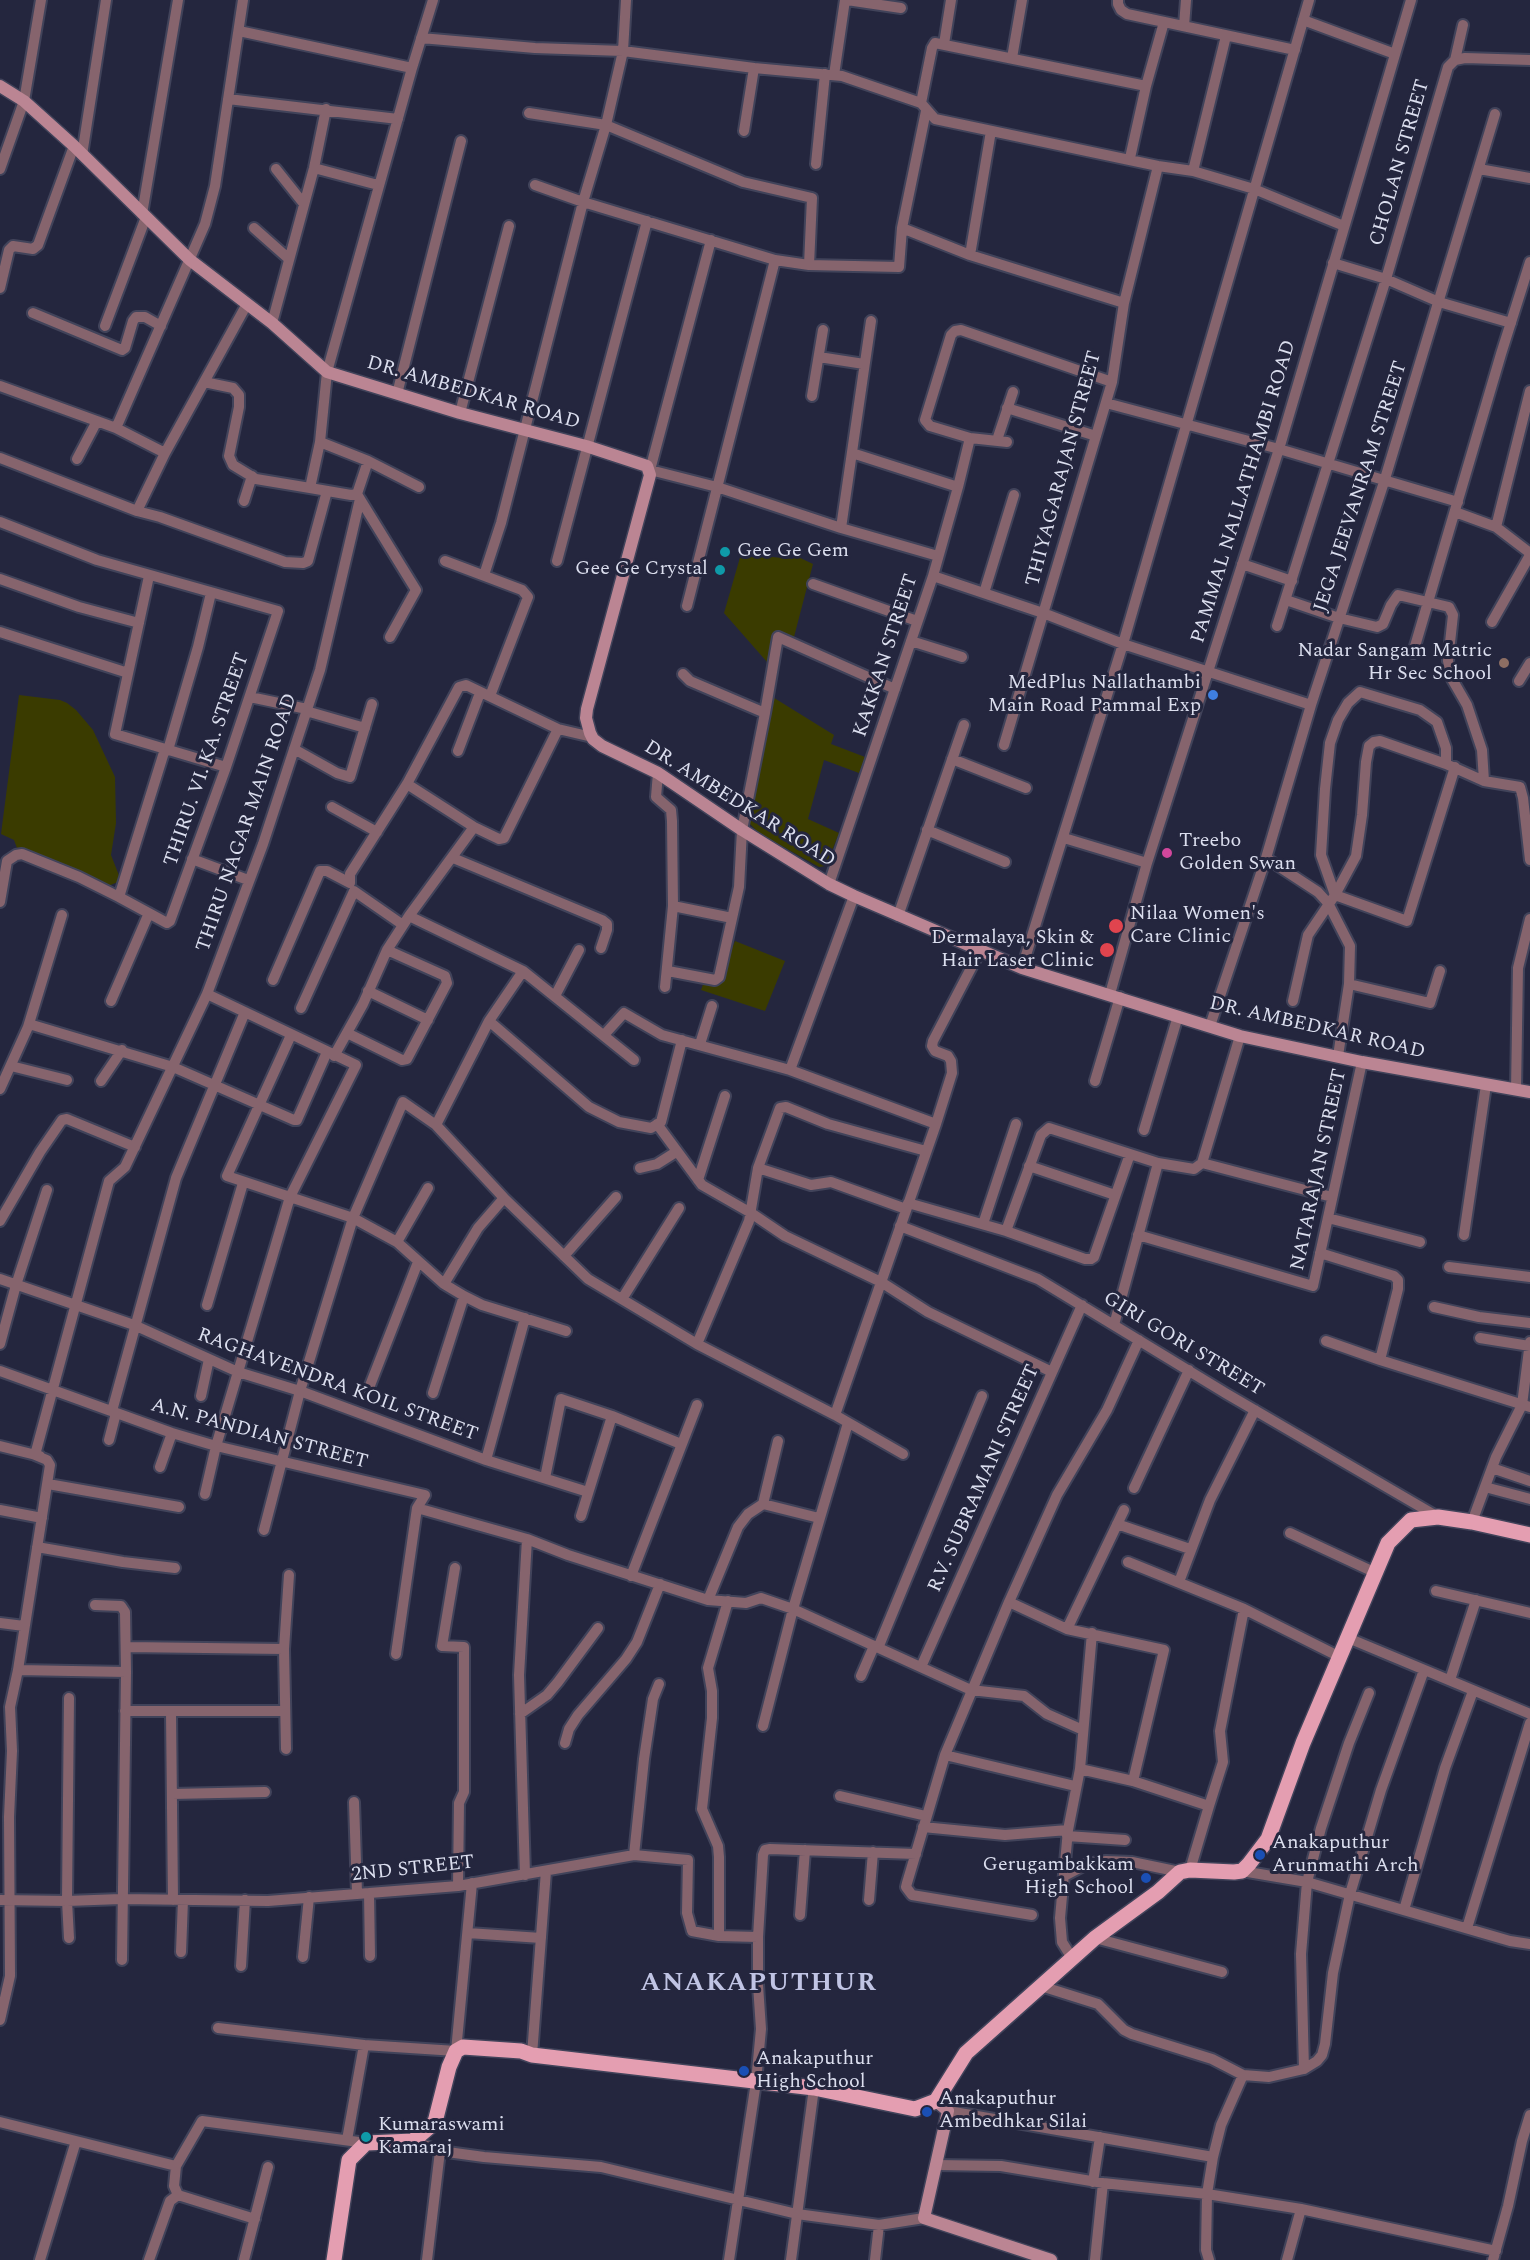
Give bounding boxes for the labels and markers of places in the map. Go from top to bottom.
place label: Gee Ge Gem [737,540,849,564]
marker: Gee Ge Gem [718,545,732,559]
place label: Gee Ge Crystal [575,558,708,582]
marker: Gee Ge Crystal [713,563,727,577]
place label: Nadar Sangam Matric Hr Sec School [1297,640,1492,687]
marker: Nadar Sangam Matric Hr Sec School [1497,656,1511,670]
place label: MedPlus Nallathambi Main Road Pammal Exp [988,672,1201,719]
marker: MedPlus Nallathambi Main Road Pammal Exp [1206,688,1220,702]
place label: Treebo Golden Swan [1179,830,1296,877]
marker: Treebo Golden Swan [1160,846,1174,860]
place label: Nilaa Women's Care Clinic [1130,903,1265,950]
marker: Nilaa Women's Care Clinic [1107,917,1125,935]
place label: Dermalaya, Skin & Hair Laser Clinic [931,927,1094,974]
marker: Dermalaya, Skin & Hair Laser Clinic [1098,941,1116,959]
place label: Anakaputhur Arunmathi Arch [1272,1832,1419,1879]
marker: Anakaputhur Arunmathi Arch [1253,1848,1267,1862]
place label: Gerugambakkam High School [983,1854,1134,1901]
marker: Gerugambakkam High School [1139,1871,1153,1885]
place label: Anakaputhur High School [756,2048,873,2095]
marker: Anakaputhur High School [737,2064,751,2078]
place label: Anakaputhur Ambedhkar Silai [939,2088,1087,2135]
marker: Anakaputhur Ambedhkar Silai [920,2105,934,2119]
place label: Kumaraswami Kamaraj [378,2114,505,2161]
marker: Kumaraswami Kamaraj [359,2130,373,2144]

